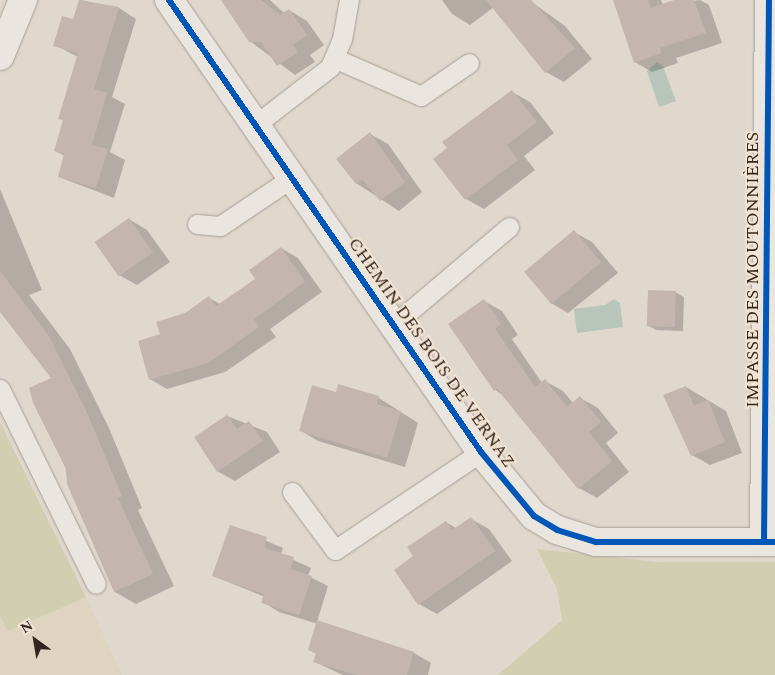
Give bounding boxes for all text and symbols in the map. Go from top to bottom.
street label: IMPASSE DES MOUTONNIÈRES [742,132,764,408]
street label: CHEMIN DES BOIS DE VERNAZ [343,234,519,472]
north arrow [10,615,60,665]
text: N [16,615,37,639]

